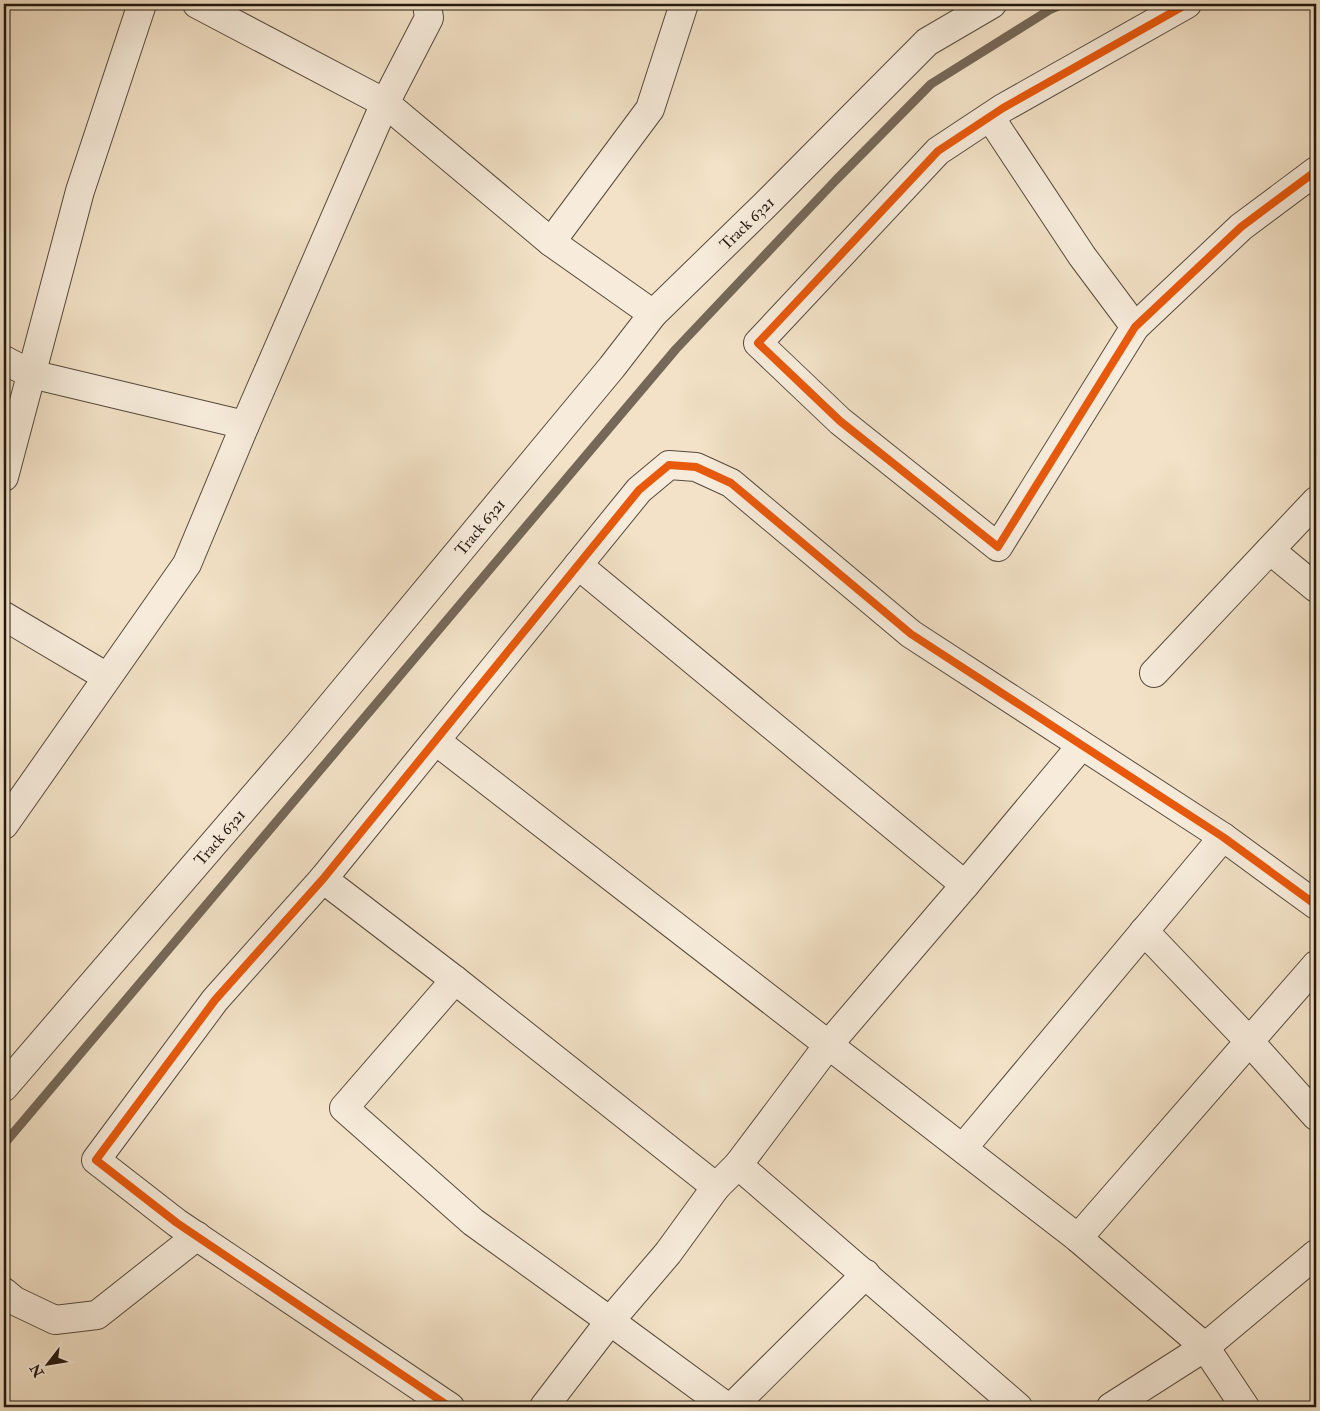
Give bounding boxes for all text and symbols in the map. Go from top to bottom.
street label: Track 6321 [716,193,779,255]
street label: Track 6321 [451,495,510,560]
street label: Track 6321 [190,805,250,870]
north arrow [22,1338,72,1388]
text: N [27,1360,48,1381]

